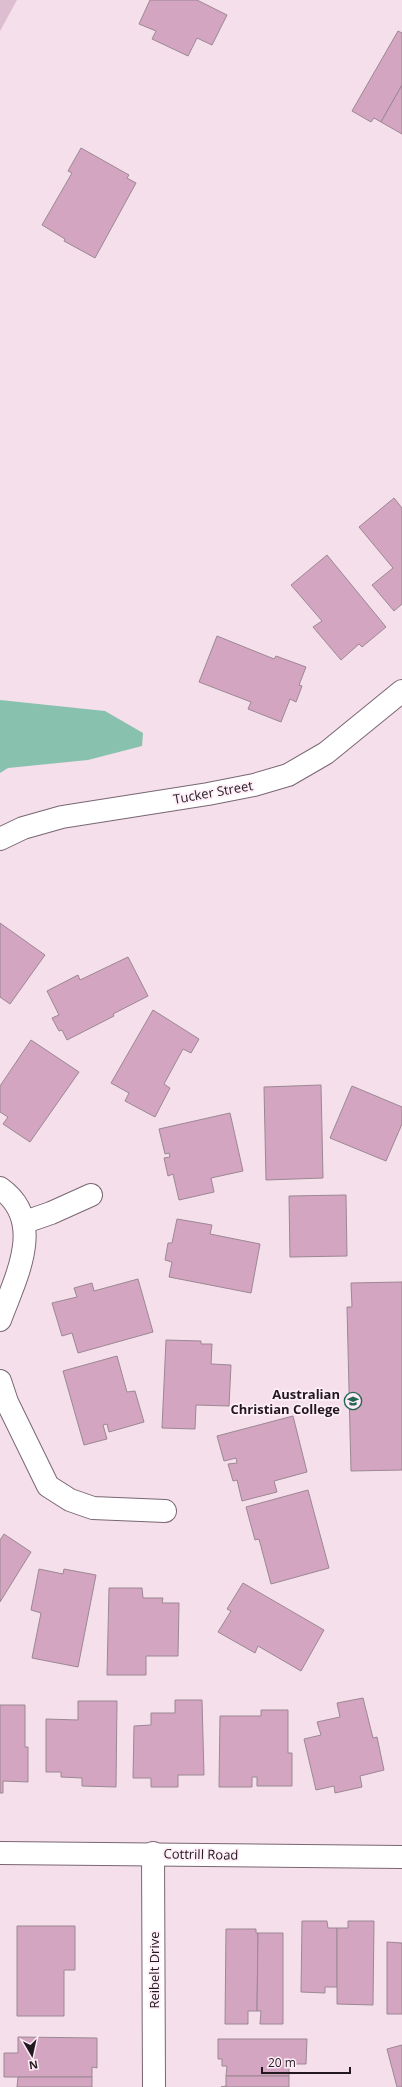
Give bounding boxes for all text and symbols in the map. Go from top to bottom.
street label: Tucker Street [172,776,255,808]
place label: Australian Christian College [230,1385,340,1418]
school or university icon: Australian Christian College [343,1391,363,1411]
street label: Cottrill Road [163,1844,239,1864]
street label: Reibelt Drive [145,1932,163,2008]
north arrow [12,2035,52,2075]
scale bar [262,2049,350,2075]
text: 20 m [268,2054,296,2071]
text: N [28,2057,39,2073]

